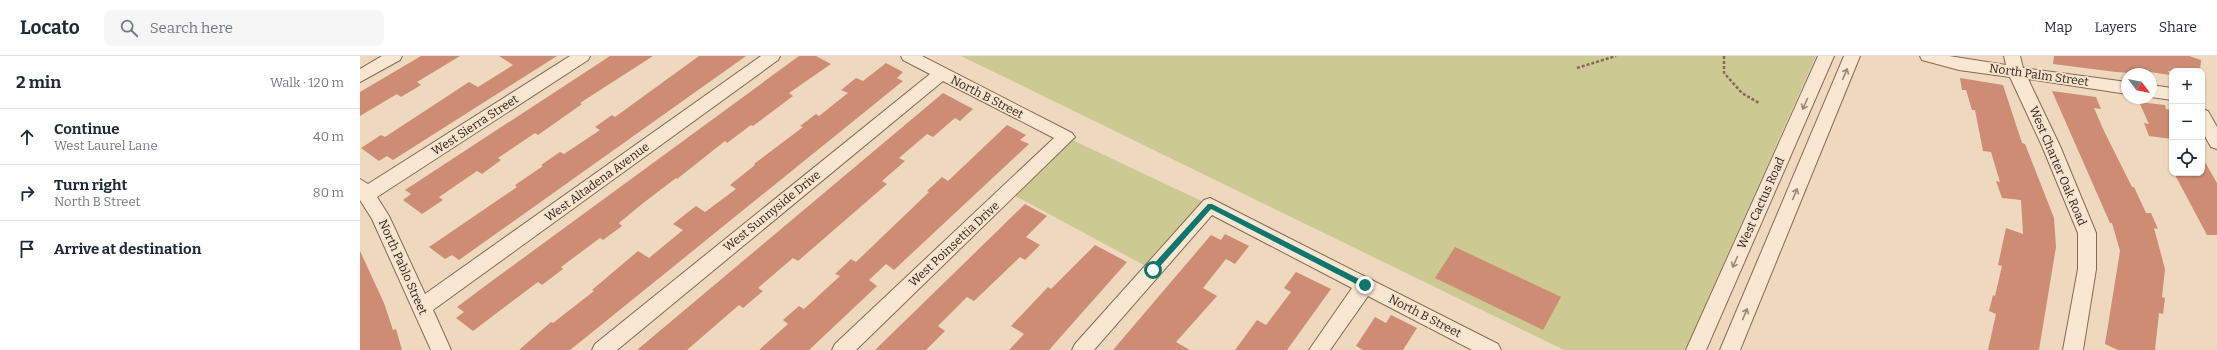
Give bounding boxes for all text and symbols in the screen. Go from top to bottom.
search box [104,10,384,46]
text: Locato [20,16,80,39]
icon: search [118,17,140,39]
text: Search here [150,19,233,37]
text: Map [2044,19,2072,36]
text: Layers [2094,19,2137,36]
text: Share [2159,19,2197,36]
street label: North Palm Street [1988,61,2090,89]
one-way arrow [1841,68,1849,80]
north arrow [2121,68,2157,104]
map controls [2169,68,2205,176]
button: + [2169,68,2205,104]
text: 2 min [16,72,61,93]
street label: North B Street [948,73,1026,122]
text: Walk · 120 m [270,75,344,90]
street label: West Sierra Street [429,91,521,158]
one-way arrow [1800,98,1808,110]
street label: West Charter Oak Road [2026,104,2090,228]
button: − [2169,104,2205,140]
text: Continue [54,120,120,138]
icon: ahead [16,126,38,148]
text: 40 m [313,129,344,144]
text: West Laurel Lane [54,138,158,153]
street label: West Altadena Avenue [542,139,652,225]
button: locate [2169,140,2205,176]
street label: West Cactus Road [1735,155,1787,251]
street label: West Sunnyside Drive [721,168,823,254]
text: Turn right [54,176,127,194]
icon: right [16,182,38,204]
text: 80 m [313,185,344,200]
one-way arrow [1791,188,1799,200]
text: North B Street [54,194,140,209]
street label: West Poinsettia Drive [906,198,1002,290]
street label: North Pablo Street [376,217,431,317]
icon: arrive [16,238,38,260]
text: Arrive at destination [54,240,201,258]
one-way arrow [1731,255,1738,267]
route start [1144,261,1162,279]
route end [1356,276,1374,294]
street label: North B Street [1386,292,1464,341]
one-way arrow [1741,308,1749,320]

